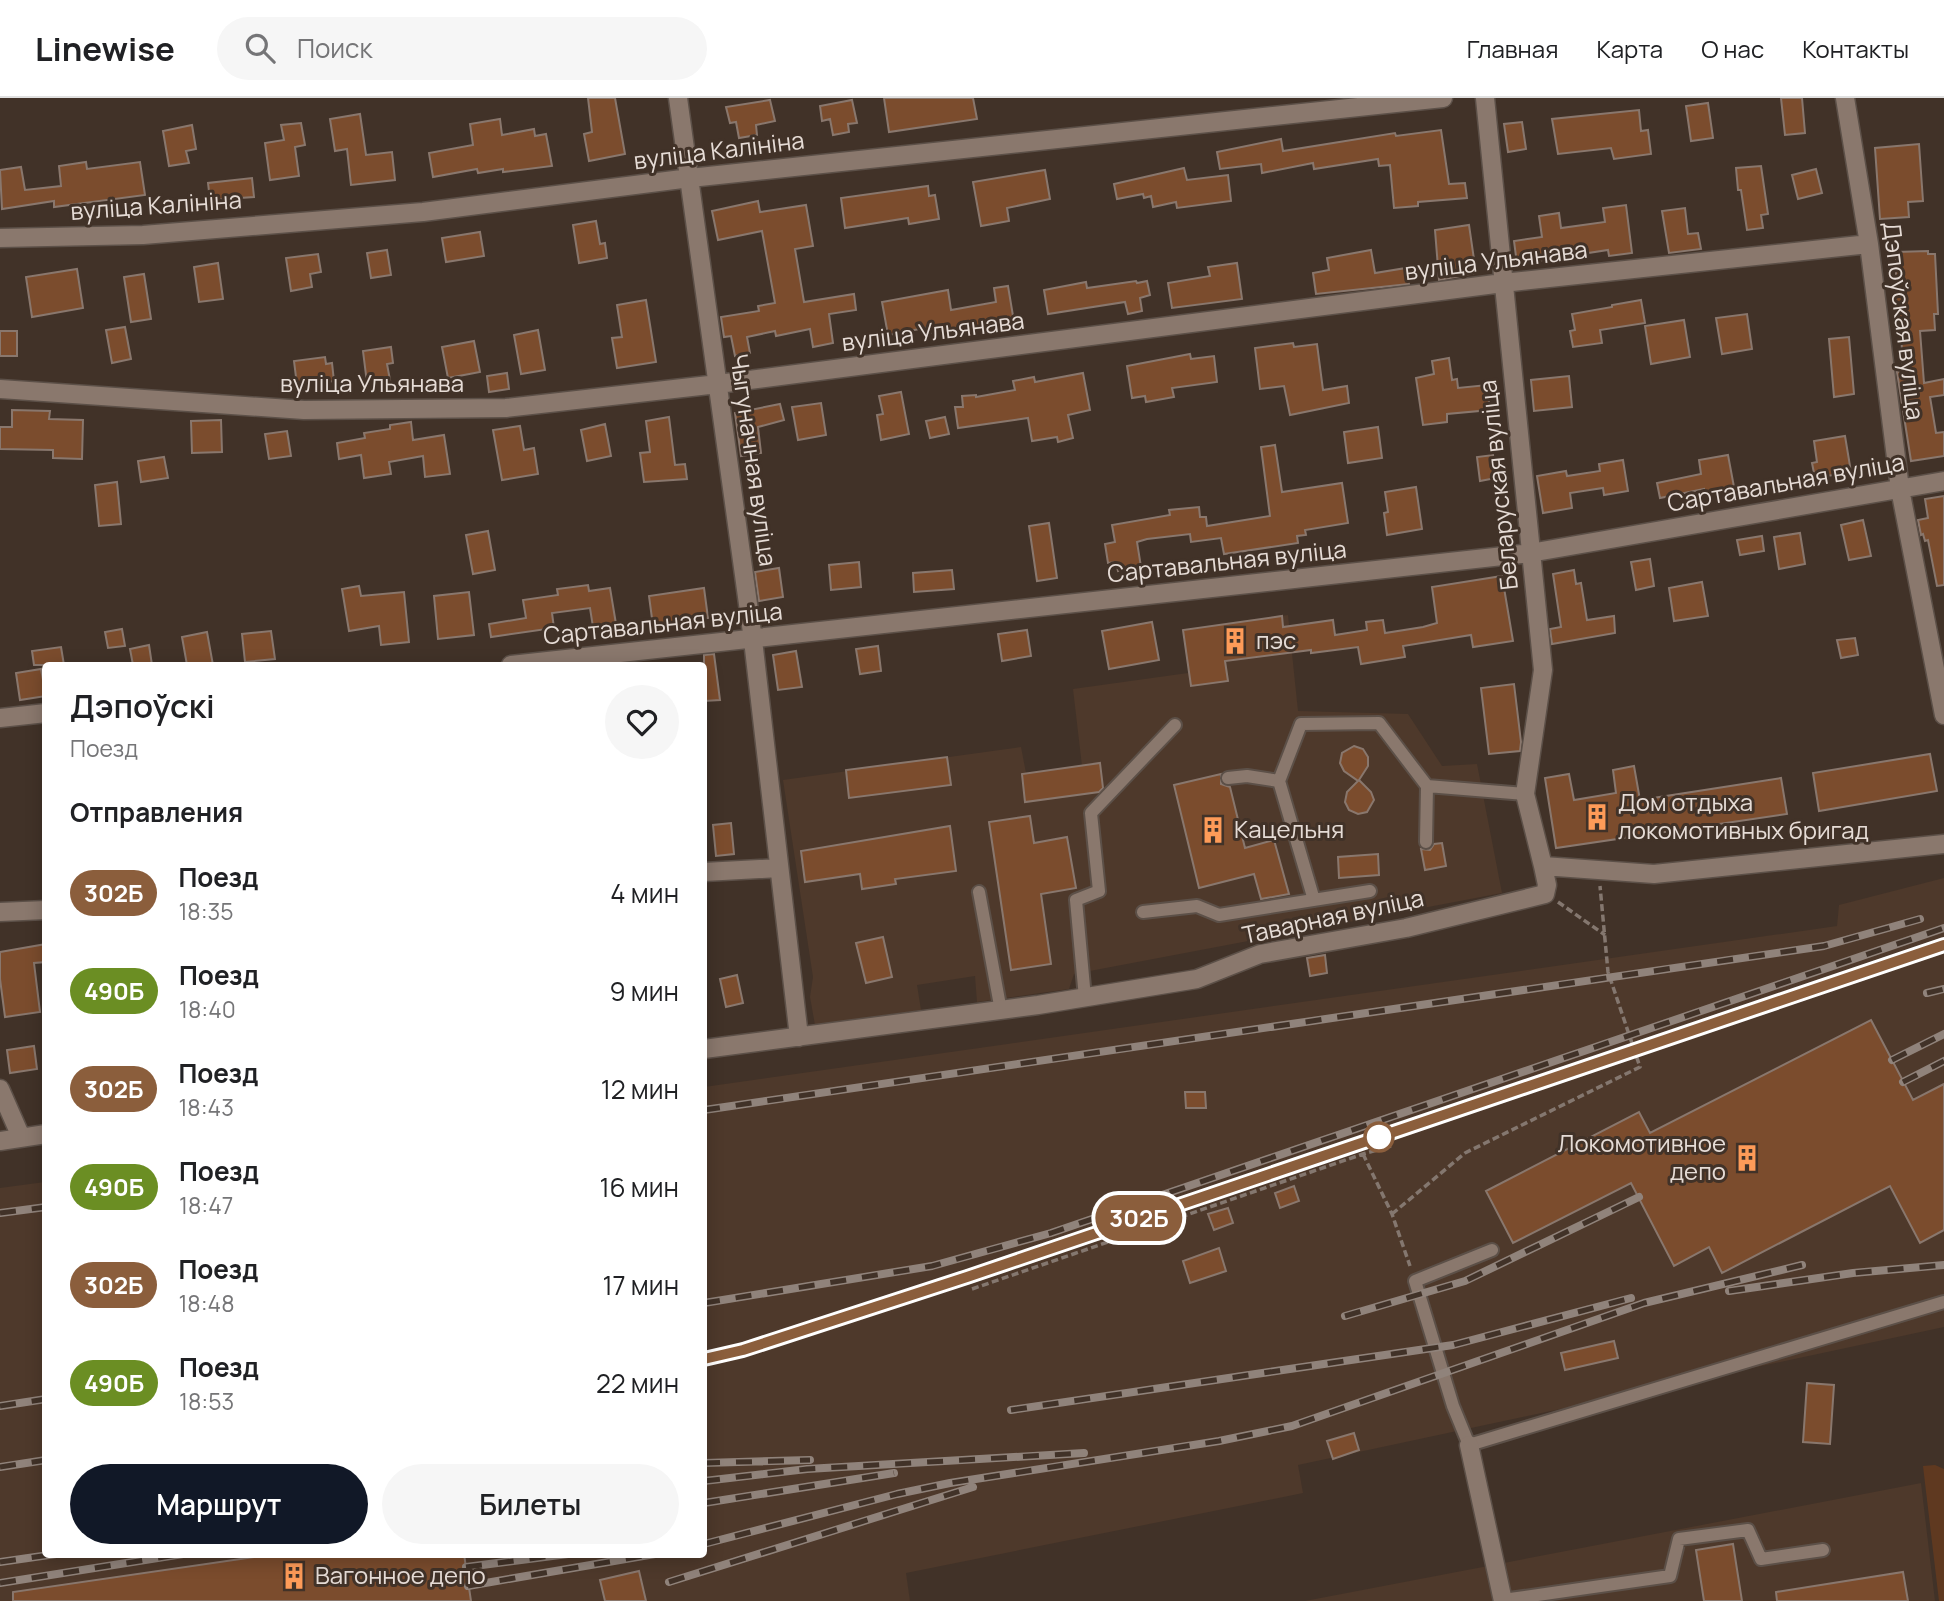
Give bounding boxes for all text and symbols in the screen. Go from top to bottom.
search box [217,17,707,80]
text: Linewise [35,26,175,71]
icon: search [241,29,279,67]
text: Поиск [297,30,372,66]
text: Главная [1467,32,1558,65]
text: Карта [1596,32,1663,65]
text: О нас [1701,32,1764,65]
text: Контакты [1802,32,1909,65]
street label: вуліца Калініна [632,123,806,176]
street label: вуліца Калініна [69,182,243,227]
street label: Дэпоўская вуліца [1876,220,1933,422]
street label: вуліца Ульянава [1402,232,1589,287]
street label: вуліца Ульянава [839,303,1026,358]
street label: Чыгуначная вуліца [723,352,786,568]
street label: вуліца Ульянава [280,366,464,399]
street label: Беларуская вуліца [1470,379,1525,592]
street label: Сартавальная вуліца [1665,444,1907,519]
street label: Сартавальная вуліца [1106,532,1348,589]
street label: Сартавальная вуліца [542,594,784,651]
place label: пэс [1256,623,1296,656]
building icon: пэс [1220,626,1250,656]
text: Дэпоўскі [70,683,215,728]
button: heart [605,685,679,759]
text: Поезд [70,732,138,764]
place label: Дом отдыха локомотивных бригад [1618,785,1869,846]
text: Отправления [70,794,243,830]
building icon: Дом отдыха локомотивных бригад [1582,802,1612,832]
place label: Кацельня [1234,812,1344,845]
building icon: Кацельня [1198,815,1228,845]
text: Поезд [178,859,258,895]
text: 4 мин [610,875,679,911]
text: 302Б [84,876,143,909]
street label: Таварная вуліца [1239,880,1426,951]
text: 18:35 [178,895,234,927]
text: Поезд [179,957,259,993]
text: 9 мин [610,973,679,1009]
text: 490Б [84,974,144,1007]
text: 18:40 [179,993,236,1025]
text: Поезд [178,1055,258,1091]
text: 12 мин [601,1071,679,1107]
text: 302Б [84,1072,143,1105]
text: 18:43 [178,1091,234,1123]
unlabelled marker [1364,1122,1394,1152]
place label: Локомотивное депо [1558,1126,1726,1187]
building icon: Локомотивное депо [1732,1143,1762,1173]
text: Поезд [179,1153,259,1189]
text: 16 мин [599,1169,679,1205]
text: 490Б [84,1170,144,1203]
text: 18:47 [179,1189,233,1221]
line badge: 302Б [1090,1195,1188,1241]
text: 302Б [1109,1201,1169,1234]
text: Поезд [178,1251,258,1287]
text: 17 мин [602,1267,679,1303]
text: 302Б [84,1268,143,1301]
text: 18:48 [178,1287,234,1319]
text: Поезд [179,1349,259,1385]
text: 22 мин [596,1365,679,1401]
text: 490Б [84,1366,144,1399]
text: 18:53 [179,1385,234,1417]
button: Маршрут [70,1464,368,1544]
button: Билеты [382,1464,679,1544]
place label: Вагонное депо [315,1558,486,1591]
building icon: Вагонное депо [279,1561,309,1591]

